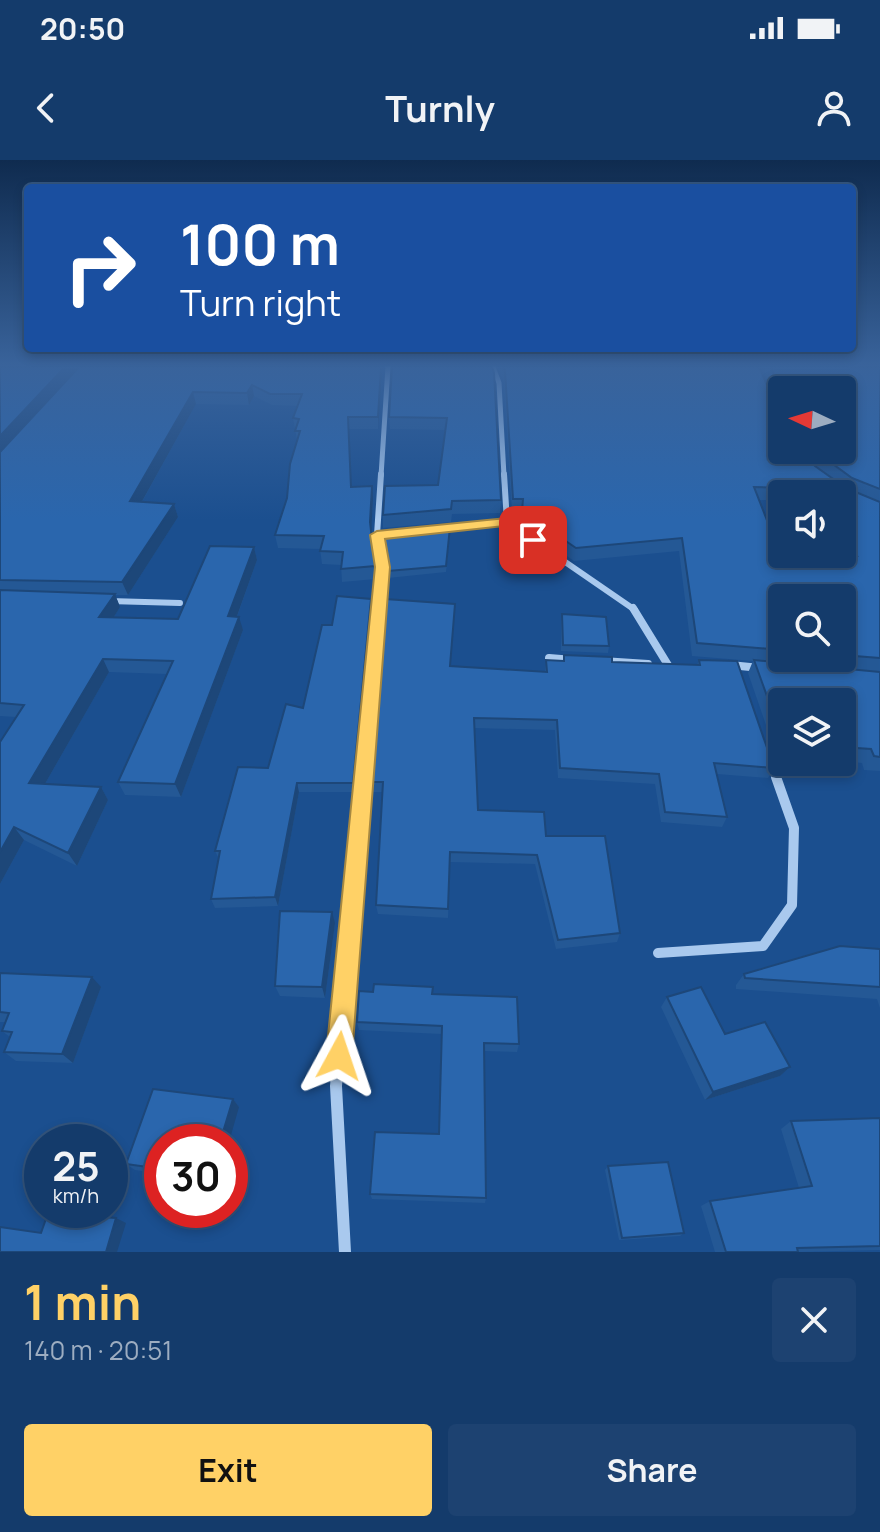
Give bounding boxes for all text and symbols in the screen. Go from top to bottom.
text: 20:50 [40,8,125,49]
text: Turnly [385,84,495,133]
icon: back [24,86,68,130]
icon: person [812,86,856,130]
text: 100 m [180,205,340,282]
icon: right [48,216,152,320]
text: Turn right [180,278,341,327]
north arrow [768,376,856,464]
map controls [768,376,856,776]
button: sound [768,480,856,568]
pin [499,506,567,574]
icon: arrive [511,518,555,562]
button: search [768,584,856,672]
button: layers [768,688,856,776]
position arrow [297,1014,381,1098]
speed limit sign: 30 [144,1124,248,1228]
text: 25 [52,1138,100,1193]
text: km/h [53,1182,99,1209]
text: 1 min [24,1269,141,1334]
button: close [772,1278,856,1362]
text: 140 m · 20:51 [24,1332,172,1368]
button: Exit [24,1424,432,1516]
button: Share [448,1424,856,1516]

